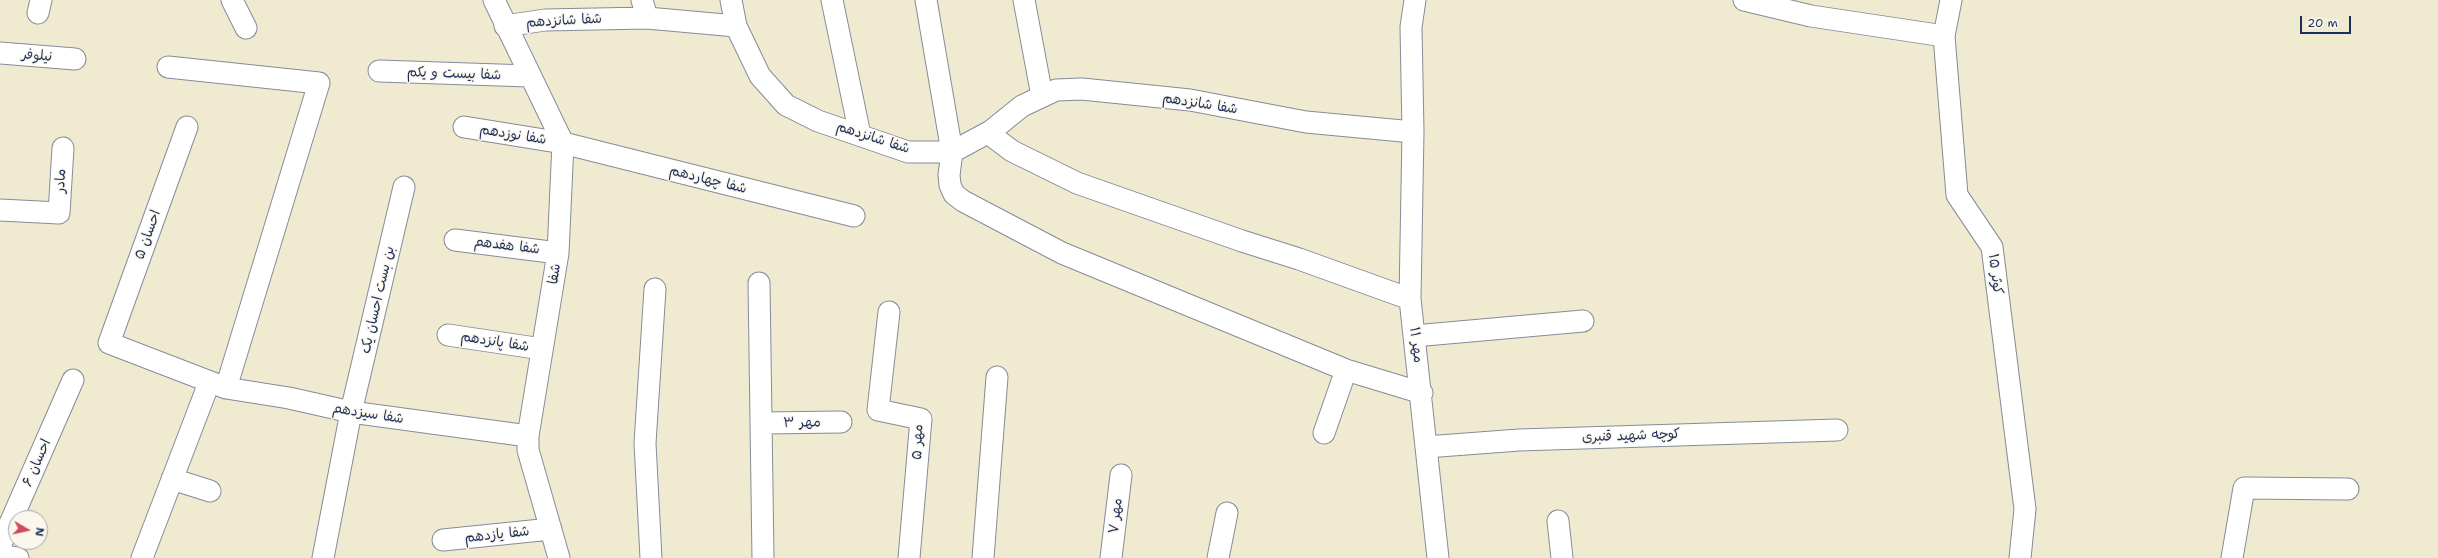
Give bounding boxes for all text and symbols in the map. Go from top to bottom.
scale bar [2302,8,2353,34]
street label: شفا شانزدهم [526,11,602,31]
text: 20 m [2307,15,2338,31]
street label: نیلوفر [21,46,53,66]
street label: شفا بیست و یکم [407,64,501,84]
street label: شفا شانزدهم [1161,90,1239,118]
street label: شفا شانزدهم [834,118,912,158]
street label: شفا نوزدهم [478,121,548,149]
street label: شفا چهاردهم [668,162,748,198]
street label: مادر [52,169,70,193]
street label: احسان ۵ [131,208,165,262]
street label: شفا هفدهم [473,234,541,258]
street label: بن بست احسان یک [357,245,399,355]
street label: کوثر ۱۵ [1984,253,2006,295]
street label: شفا [545,262,565,286]
street label: مهر ۱۱ [1405,326,1427,364]
street label: شفا پانزدهم [460,328,530,356]
street label: شفا سیزدهم [331,400,405,428]
street label: مهر ۳ [783,414,821,432]
street label: مهر ۵ [909,424,927,460]
street label: کوچه شهید قنبری [1582,426,1680,446]
street label: احسان ۶ [19,437,55,489]
street label: مهر ۷ [1105,497,1127,535]
north arrow [8,510,48,550]
street label: شفا یازدهم [464,523,530,547]
text: N [31,526,47,537]

